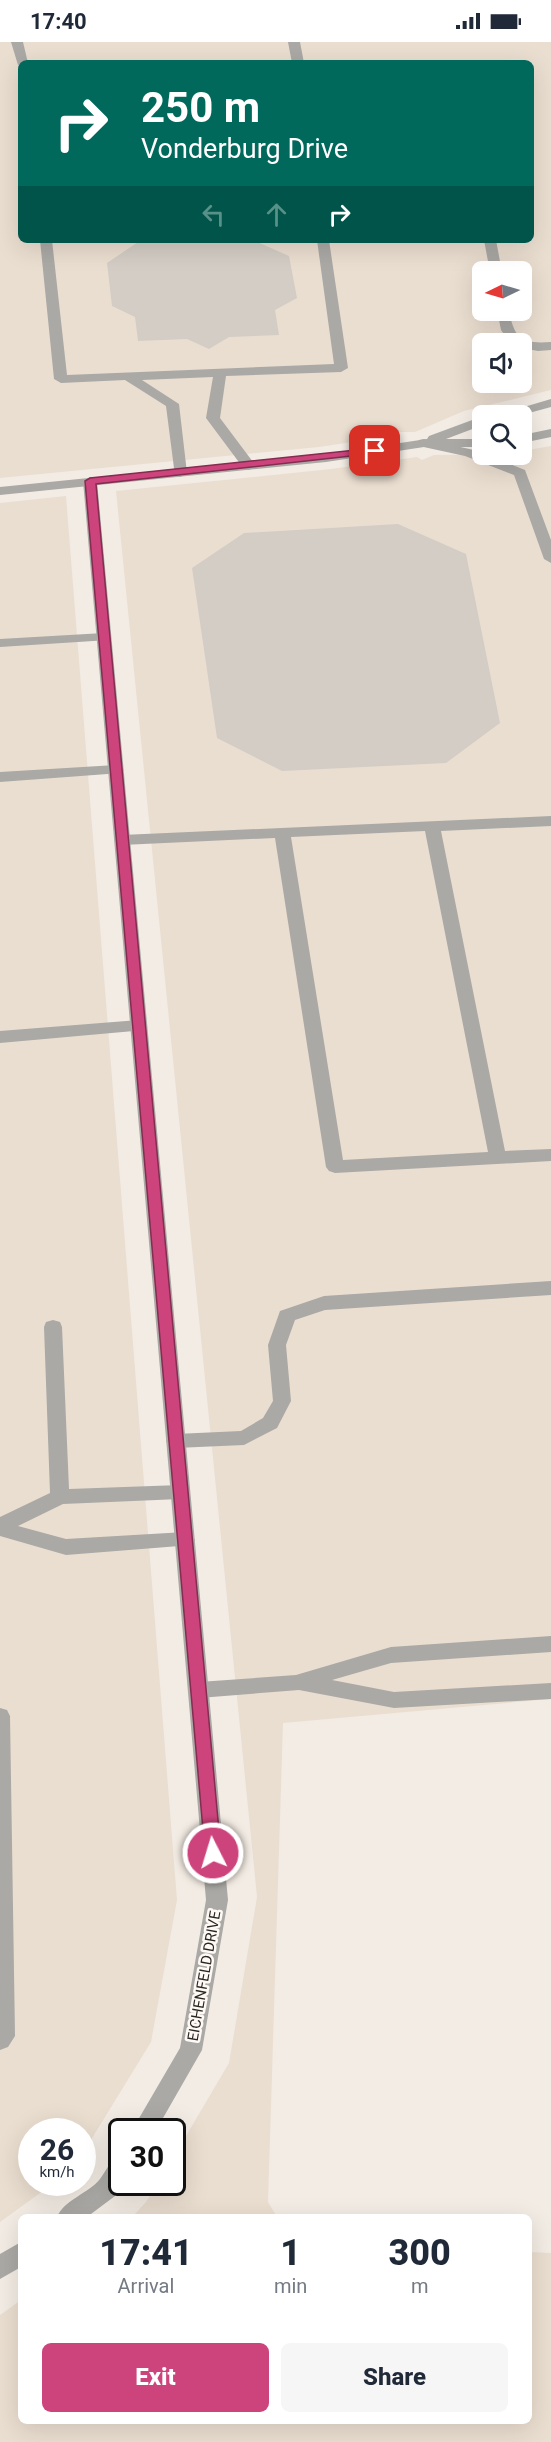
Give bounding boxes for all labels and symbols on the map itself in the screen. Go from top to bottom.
north arrow [472,261,532,321]
pin [349,425,400,476]
position arrow [181,1821,245,1885]
street label: EICHENFELD DRIVE [184,1909,224,2043]
speed limit sign: 30 [108,2118,186,2196]

